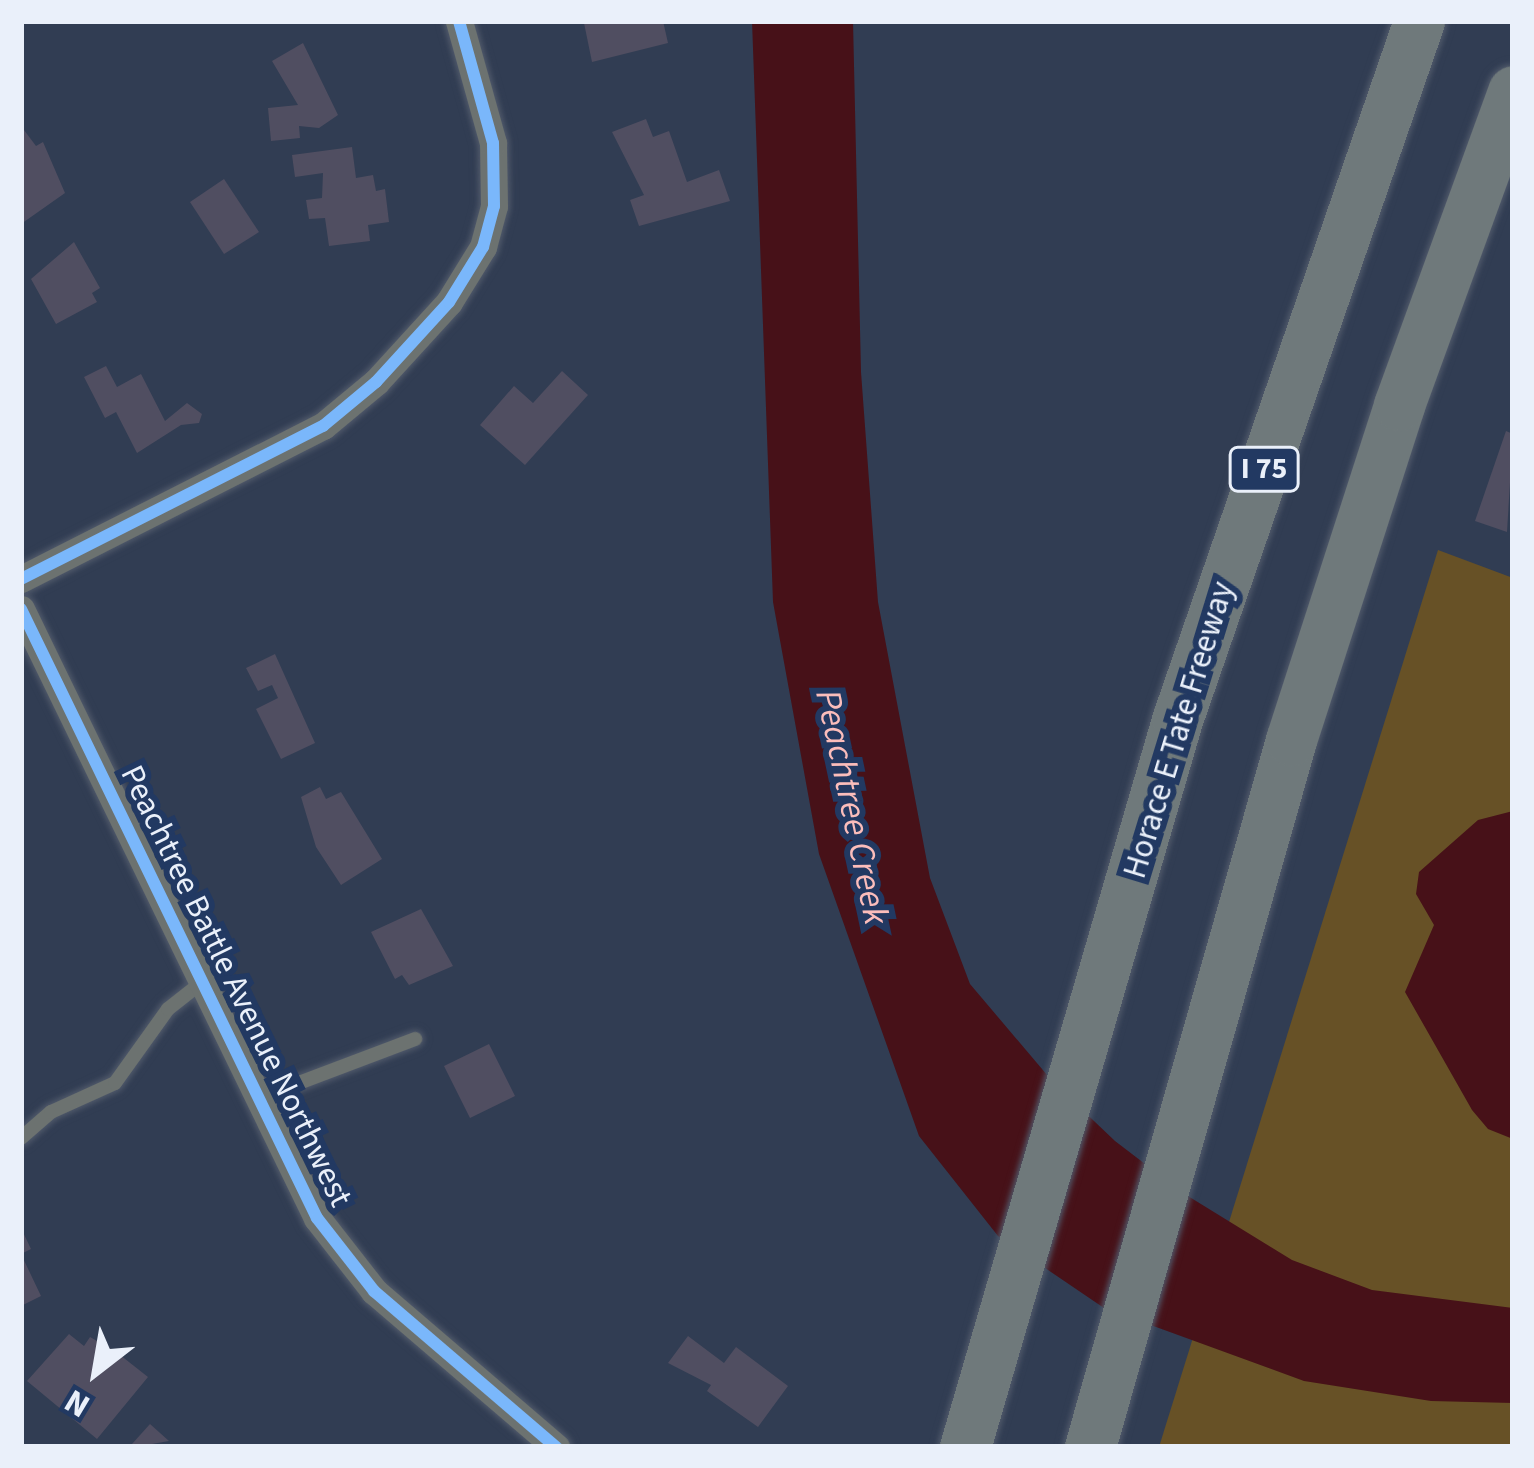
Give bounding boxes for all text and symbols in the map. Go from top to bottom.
road number: I 75 [1228,445,1300,493]
street label: Horace E Tate Freeway [1115,577,1243,883]
water label: Peachtree Creek [806,686,898,928]
street label: Peachtree Battle Avenue Northwest [112,759,360,1213]
north arrow [36,1312,156,1432]
text: N [56,1377,99,1429]

